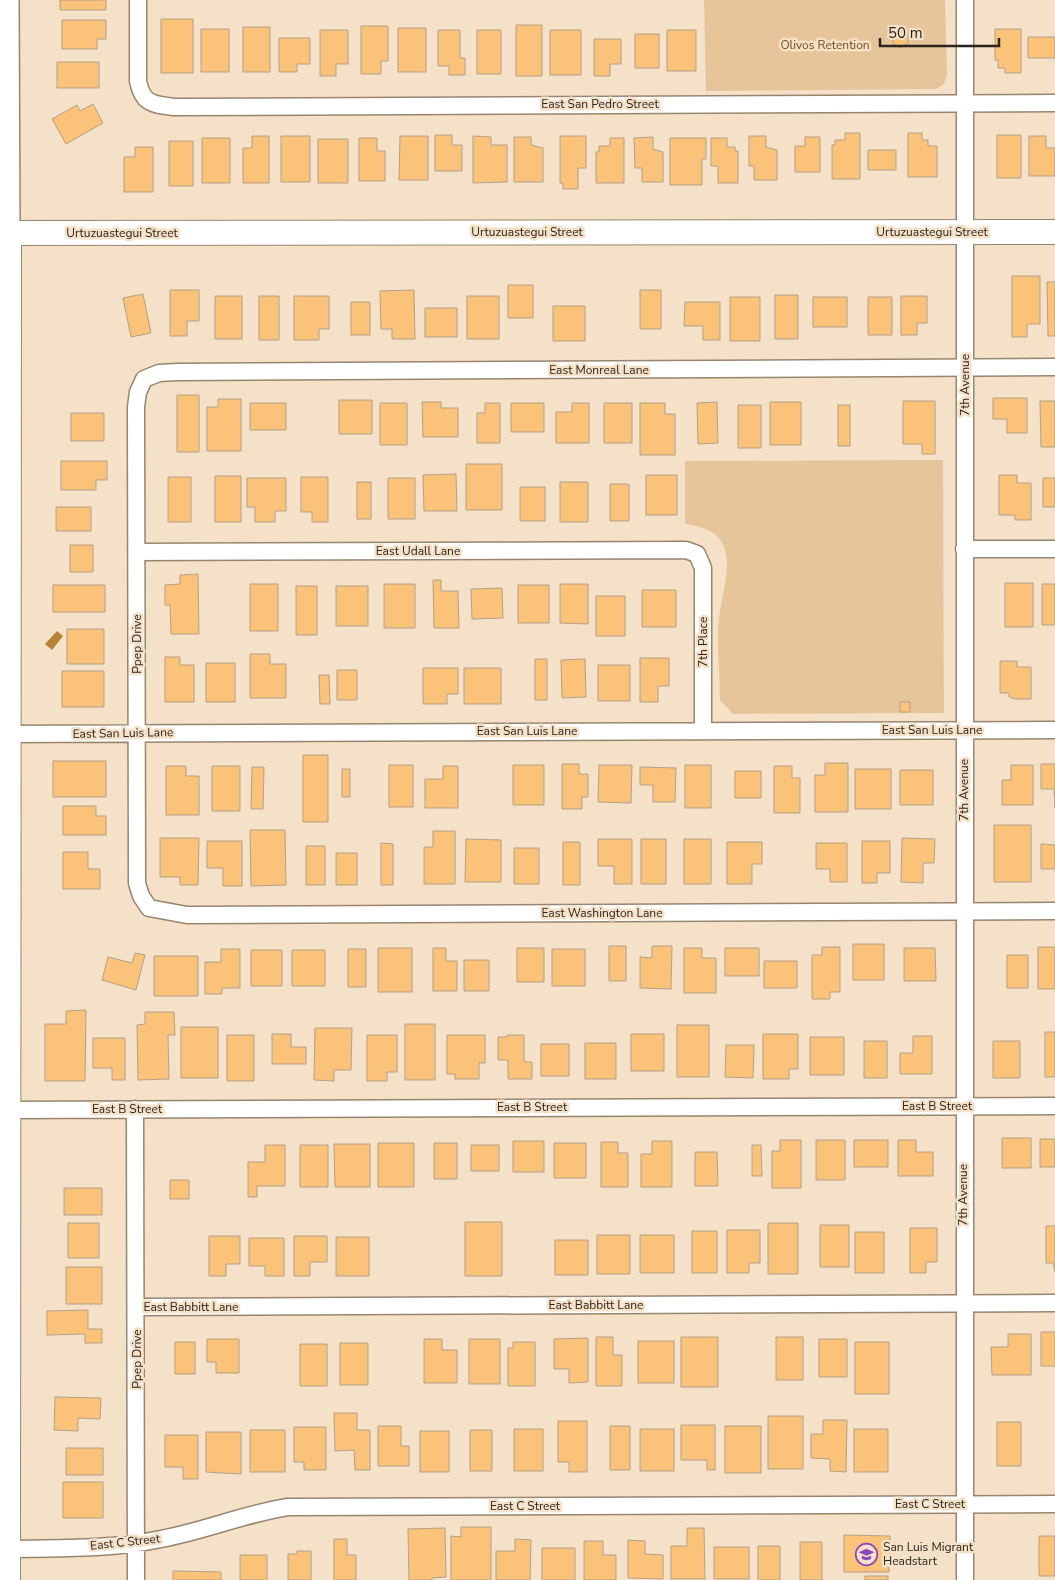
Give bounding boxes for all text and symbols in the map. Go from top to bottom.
scale bar [880,15,999,47]
text: 50 m [888,23,923,43]
park label: Olivos Retention [780,37,870,53]
street label: East San Pedro Street [541,96,659,112]
street label: Urtuzuastegui Street [471,224,584,240]
street label: Urtuzuastegui Street [876,224,989,240]
street label: Urtuzuastegui Street [66,225,179,241]
street label: 7th Avenue [957,354,973,416]
street label: East Monreal Lane [549,362,649,378]
street label: East Udall Lane [376,543,460,559]
street label: Ppep Drive [129,614,145,674]
street label: 7th Place [695,617,711,667]
street label: East San Luis Lane [882,722,982,738]
street label: East San Luis Lane [477,723,577,739]
street label: East San Luis Lane [72,724,174,742]
street label: 7th Avenue [956,759,972,821]
street label: East Washington Lane [541,905,663,921]
street label: East B Street [902,1098,973,1114]
street label: East B Street [497,1099,568,1115]
street label: East B Street [92,1101,163,1117]
street label: 7th Avenue [955,1164,971,1226]
street label: East Babbitt Lane [549,1297,643,1313]
street label: East Babbitt Lane [144,1299,238,1315]
street label: Ppep Drive [129,1329,145,1389]
street label: East C Street [895,1496,966,1512]
street label: East C Street [490,1498,561,1514]
street label: East C Street [89,1530,162,1554]
place label: San Luis Migrant Headstart [883,1539,974,1569]
school or university icon: San Luis Migrant Headstart [855,1542,879,1566]

